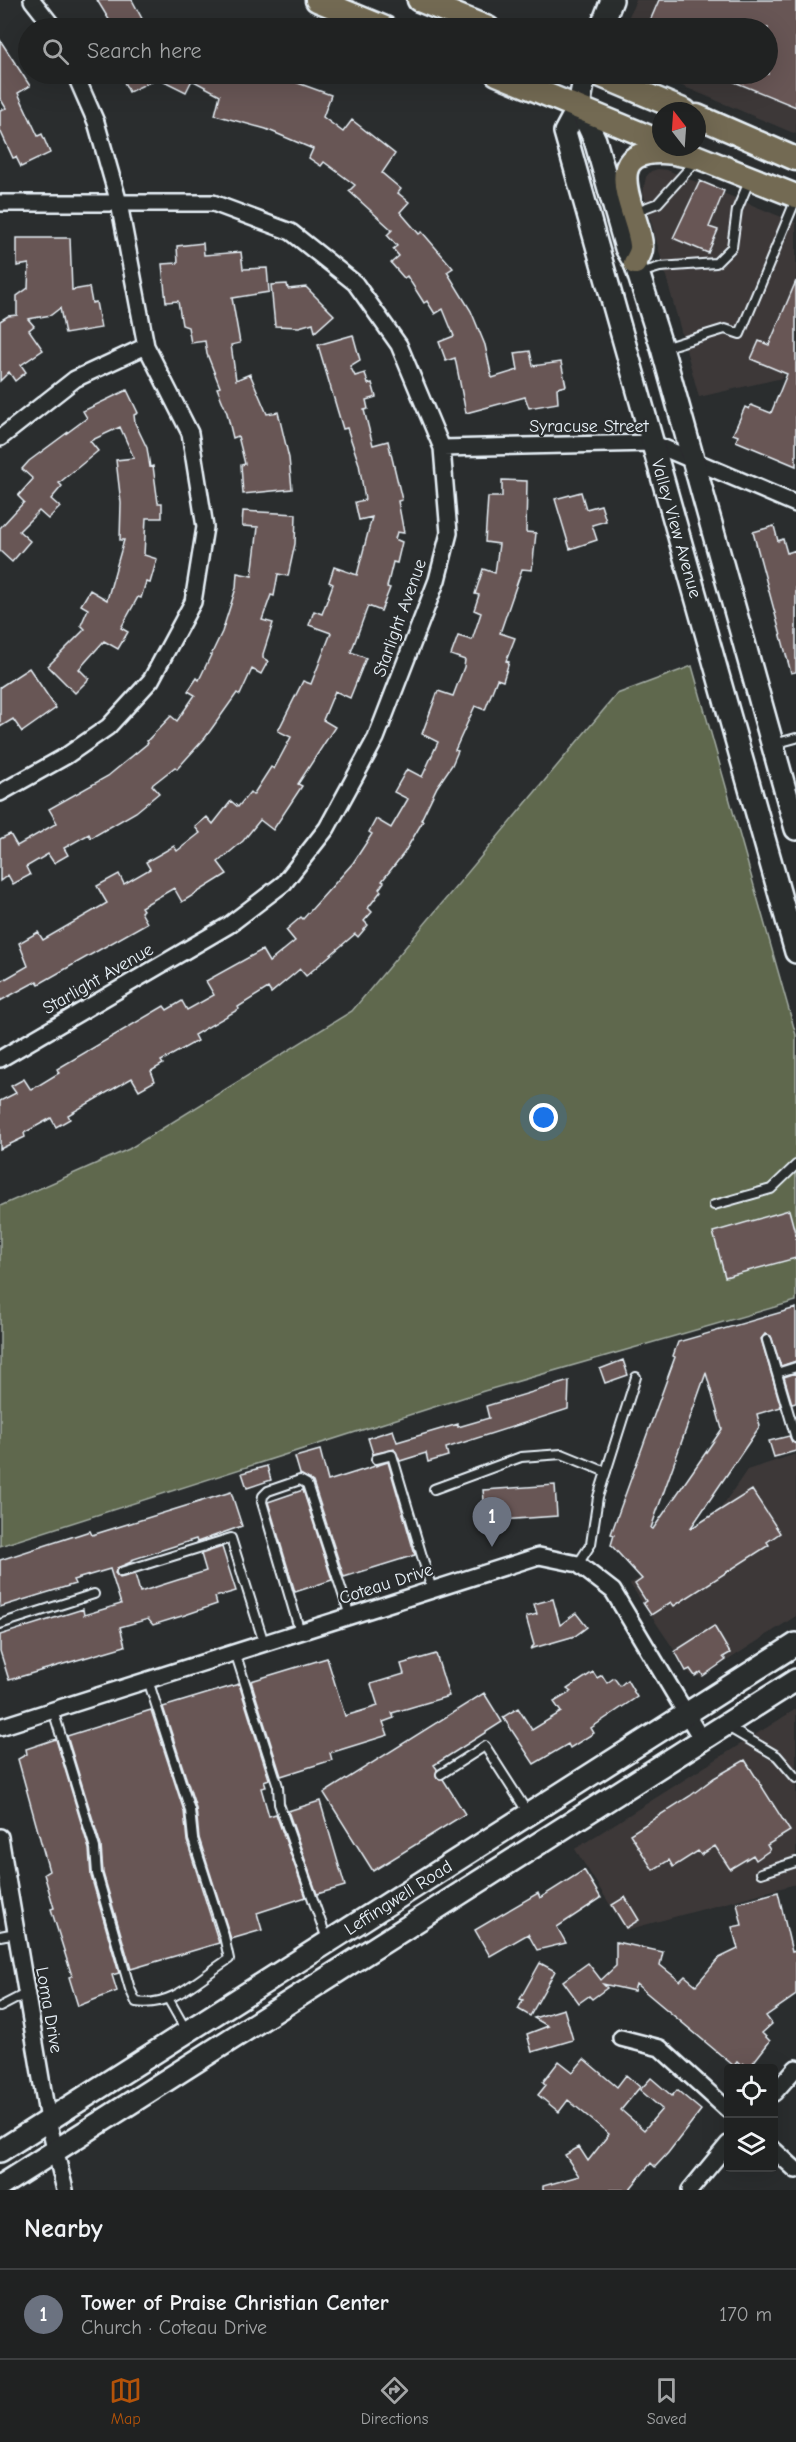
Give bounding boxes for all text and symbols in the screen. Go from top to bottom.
search box [18,18,778,84]
icon: search [39,35,72,68]
text: Search here [87,38,202,64]
north arrow [652,102,706,156]
street label: Syracuse Street [529,416,650,437]
street label: Valley View Avenue [647,457,706,600]
street label: Starlight Avenue [369,556,431,680]
street label: Starlight Avenue [39,939,157,1019]
your location [529,1103,558,1132]
pin: 1 [472,1498,512,1547]
street label: Coteau Drive [336,1559,436,1609]
street label: Leffingwell Road [340,1855,456,1940]
street label: Loma Drive [31,1965,67,2055]
map controls [724,2064,778,2172]
button: locate [724,2064,778,2118]
button: layers [724,2118,778,2172]
text: Nearby [24,2214,103,2244]
text: Tower of Praise Christian Center [81,2290,389,2316]
text: 1 [40,2303,47,2326]
text: 170 m [719,2303,772,2326]
text: Church · Coteau Drive [81,2316,267,2339]
tab: Map [109,2374,142,2428]
tab: Directions [361,2374,428,2428]
tab: Saved [647,2374,687,2428]

